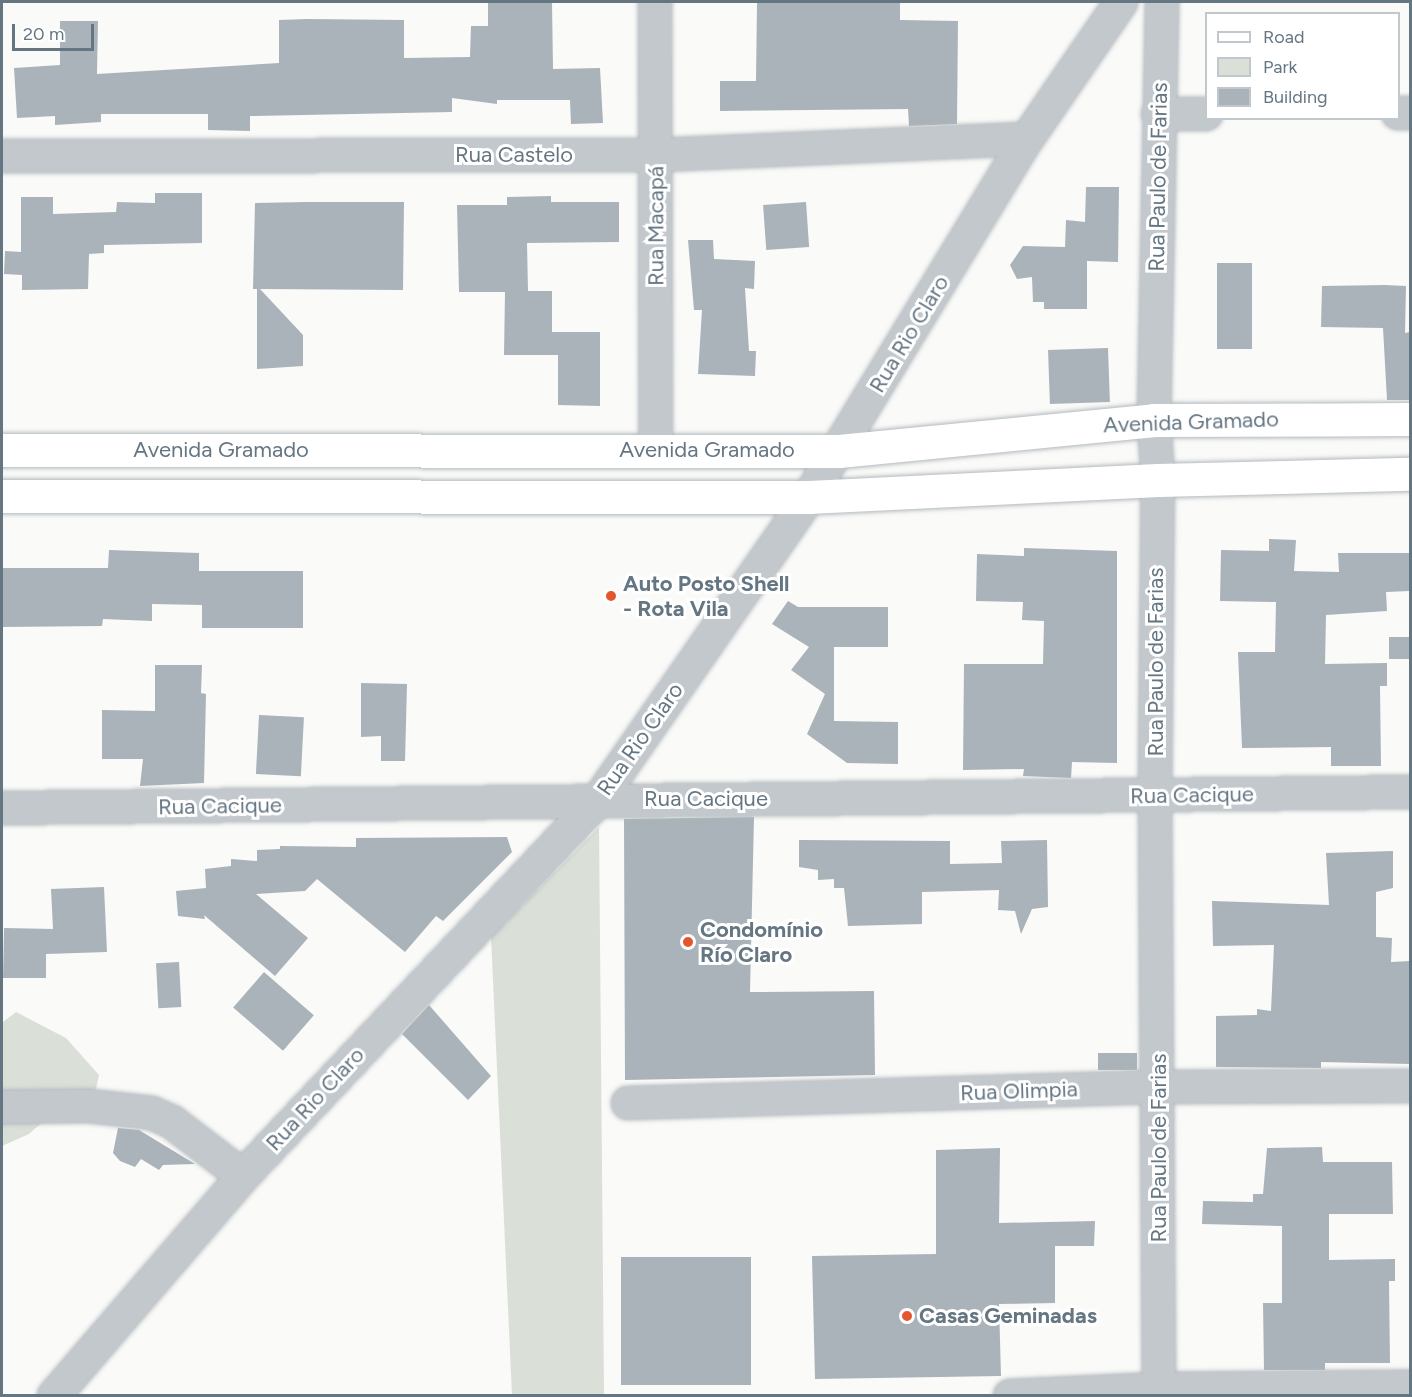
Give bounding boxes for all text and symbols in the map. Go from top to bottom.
scale bar [15,12,98,50]
legend [1205,12,1400,120]
text: 20 m [23,23,64,45]
text: Road [1263,26,1304,48]
text: Park [1263,56,1297,78]
street label: Rua Paulo de Farias [1143,82,1173,272]
text: Building [1263,86,1328,108]
street label: Rua Castelo [455,142,573,168]
street label: Rua Macapá [643,166,669,286]
street label: Rua Rio Claro [864,271,954,397]
street label: Avenida Gramado [1103,406,1279,438]
street label: Avenida Gramado [133,437,309,463]
street label: Avenida Gramado [619,437,795,463]
street label: Rua Paulo de Farias [1143,567,1169,757]
place label: Auto Posto Shell - Rota Vila [623,570,790,622]
marker: Auto Posto Shell - Rota Vila [604,589,618,603]
street label: Rua Rio Claro [591,677,689,801]
street label: Rua Cacique [1130,781,1254,809]
street label: Rua Cacique [644,786,768,812]
street label: Rua Cacique [158,792,282,820]
place label: Condomínio Río Claro [700,916,823,968]
marker: Condomínio Río Claro [681,935,695,949]
street label: Rua Rio Claro [260,1042,370,1156]
street label: Rua Paulo de Farias [1146,1053,1172,1243]
street label: Rua Olimpia [960,1076,1078,1106]
place label: Casas Geminadas [919,1303,1097,1329]
marker: Casas Geminadas [900,1309,914,1323]

